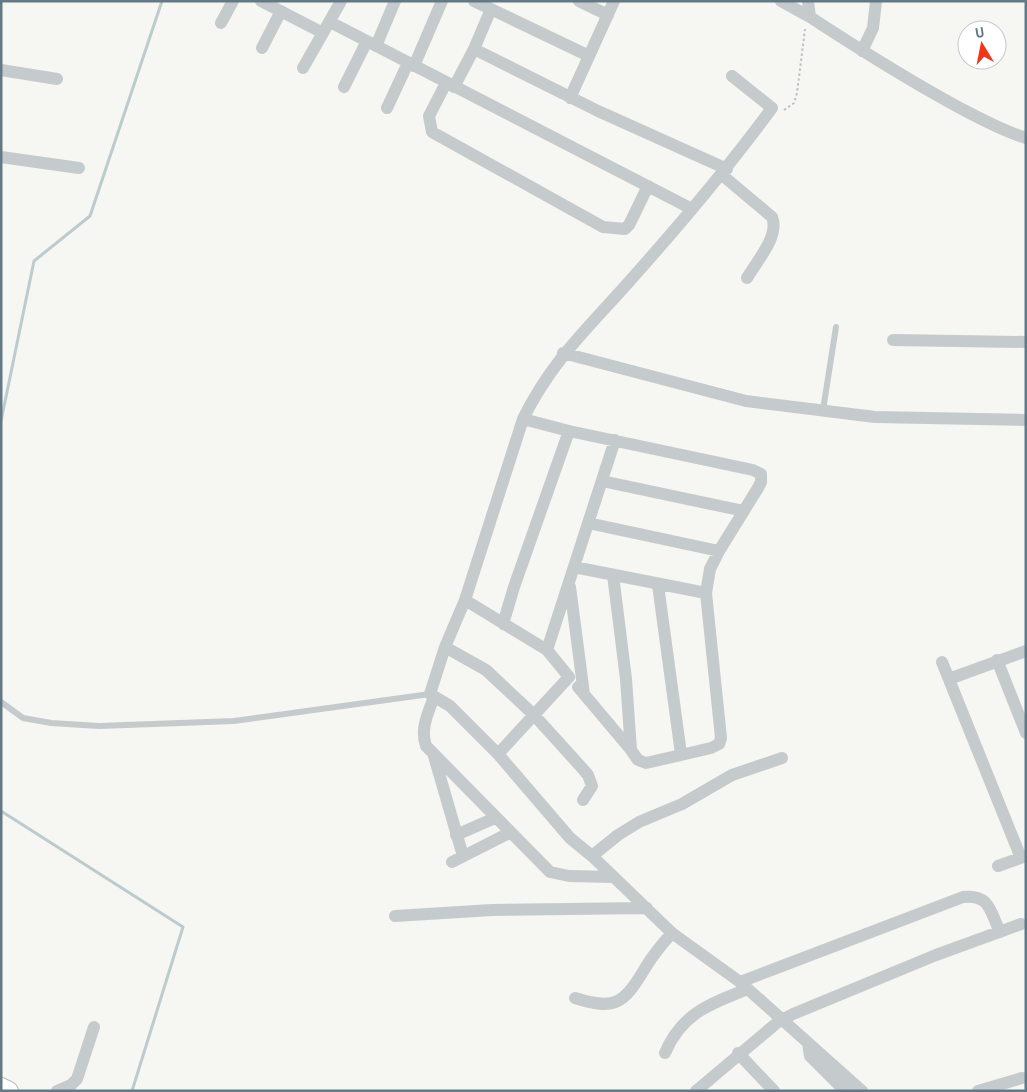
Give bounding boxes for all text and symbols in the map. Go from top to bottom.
north arrow [957,20,1007,70]
text: U [974,23,986,42]

